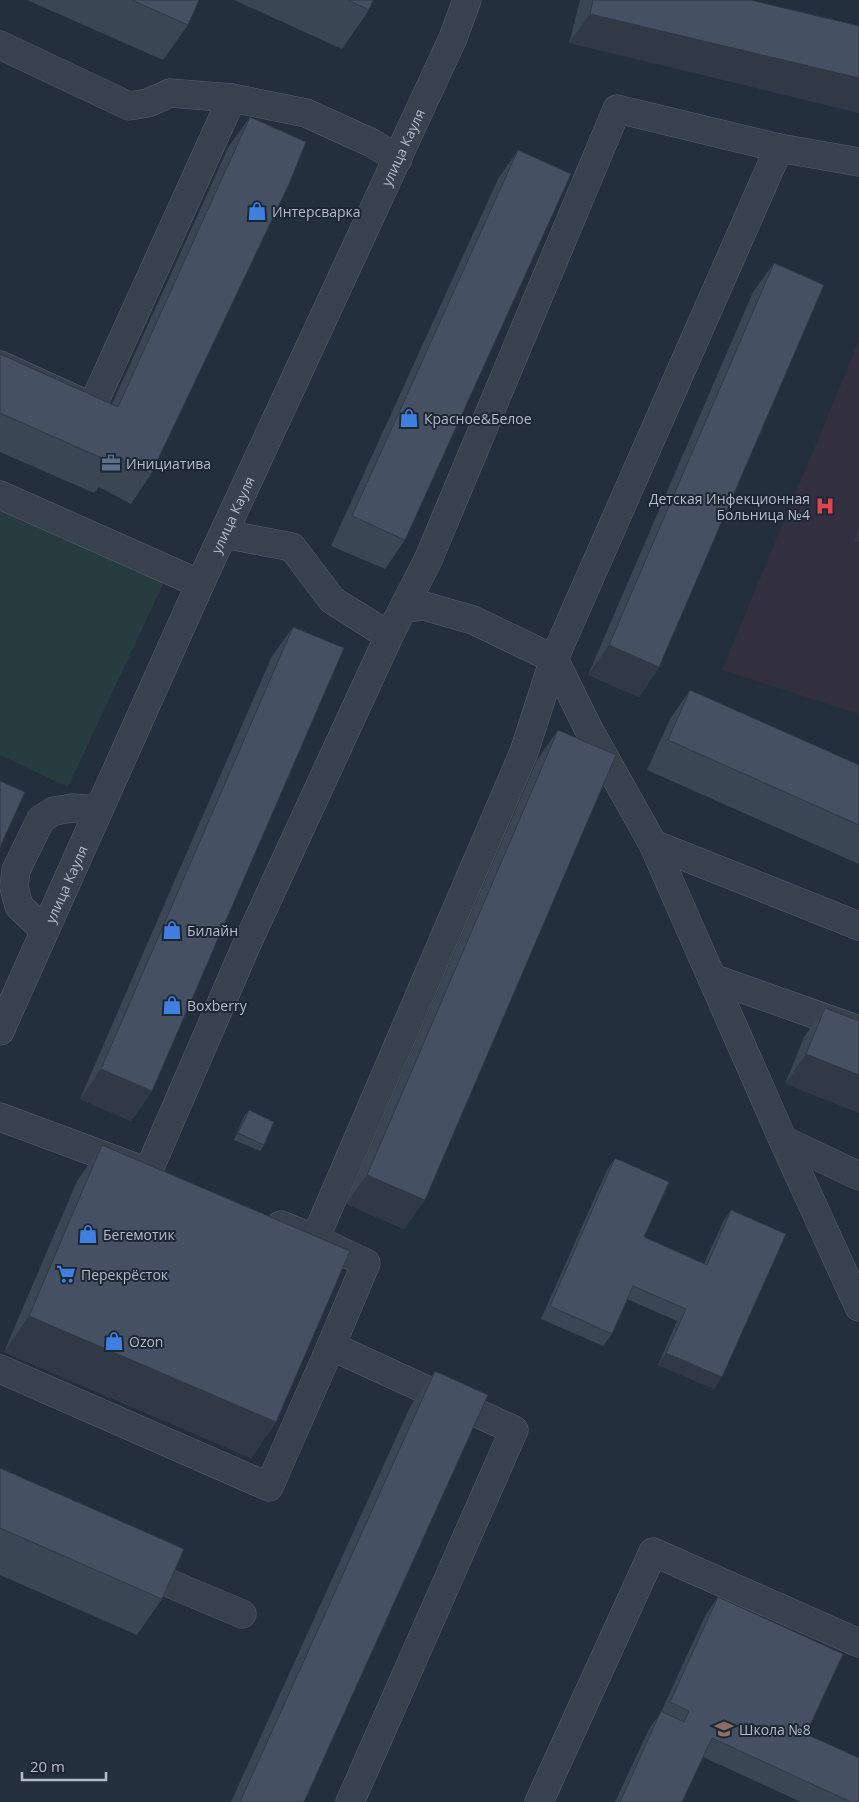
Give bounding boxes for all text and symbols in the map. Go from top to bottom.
street label: улица Кауля [376,106,428,189]
shop icon: Интерсварка [246,200,268,222]
place label: Интерсварка [272,202,361,221]
shop icon: Красное&Белое [398,407,420,429]
place label: Красное&Белое [424,409,532,428]
office icon: Инициатива [100,452,122,474]
place label: Инициатива [126,454,211,473]
street label: улица Кауля [206,473,258,557]
place label: Детская Инфекционная Больница №4 [649,489,810,524]
hospital icon: Детская Инфекционная Больница №4 [814,495,836,517]
street label: улица Кауля [40,842,91,926]
shop icon: Билайн [161,919,183,941]
place label: Билайн [187,921,238,940]
shop icon: Boxberry [161,994,183,1016]
place label: Boxberry [187,996,248,1015]
shop icon: Бегемотик [77,1223,99,1245]
place label: Бегемотик [103,1225,176,1244]
supermarket icon: Перекрёсток [55,1263,77,1285]
place label: Перекрёсток [81,1265,169,1284]
shop icon: Ozon [103,1330,125,1352]
place label: Ozon [129,1332,163,1351]
school or university icon: Школа №8 [713,1718,735,1740]
place label: Школа №8 [739,1720,811,1739]
scale bar [22,1750,106,1782]
text: 20 m [30,1756,65,1776]

